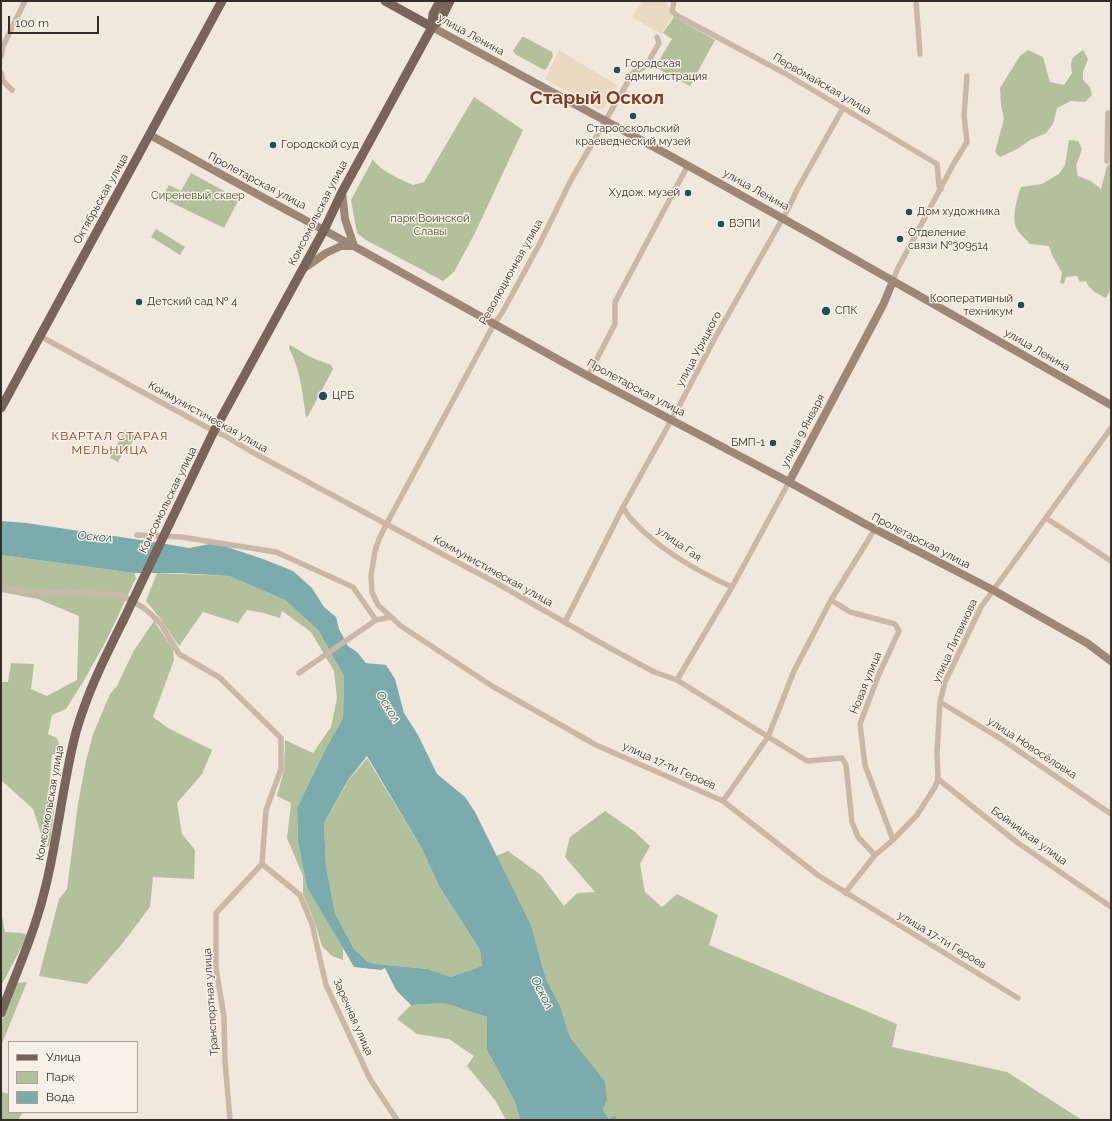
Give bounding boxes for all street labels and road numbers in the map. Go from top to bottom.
street label: улица Ленина [436,11,506,59]
street label: Первомайская улица [771,51,873,117]
street label: Пролетарская улица [206,150,308,212]
street label: Октябрьская улица [71,152,131,246]
street label: Комсомольская улица [286,158,350,268]
street label: улица Ленина [721,166,791,214]
street label: Революционная улица [477,217,545,327]
street label: улица Урицкого [674,309,724,389]
street label: улица Ленина [1002,326,1072,374]
street label: Пролетарская улица [585,357,687,419]
street label: Коммунистическая улица [146,379,270,455]
street label: улица 9 Января [778,392,828,470]
street label: Комсомольская улица [136,445,200,555]
street label: Пролетарская улица [869,510,973,572]
street label: улица Гая [654,524,704,564]
street label: Коммунистическая улица [431,533,555,609]
street label: улица Литвинова [930,597,980,685]
street label: Новая улица [848,650,884,716]
street label: улица Новосёловка [985,714,1079,782]
street label: улица 17-ти Героев [620,739,718,793]
street label: Комсомольская улица [33,744,67,862]
street label: Бойницкая улица [988,804,1070,868]
street label: улица 17-ти Героев [895,908,989,972]
street label: Транспортная улица [201,948,221,1056]
street label: Заречная улица [330,976,376,1058]

